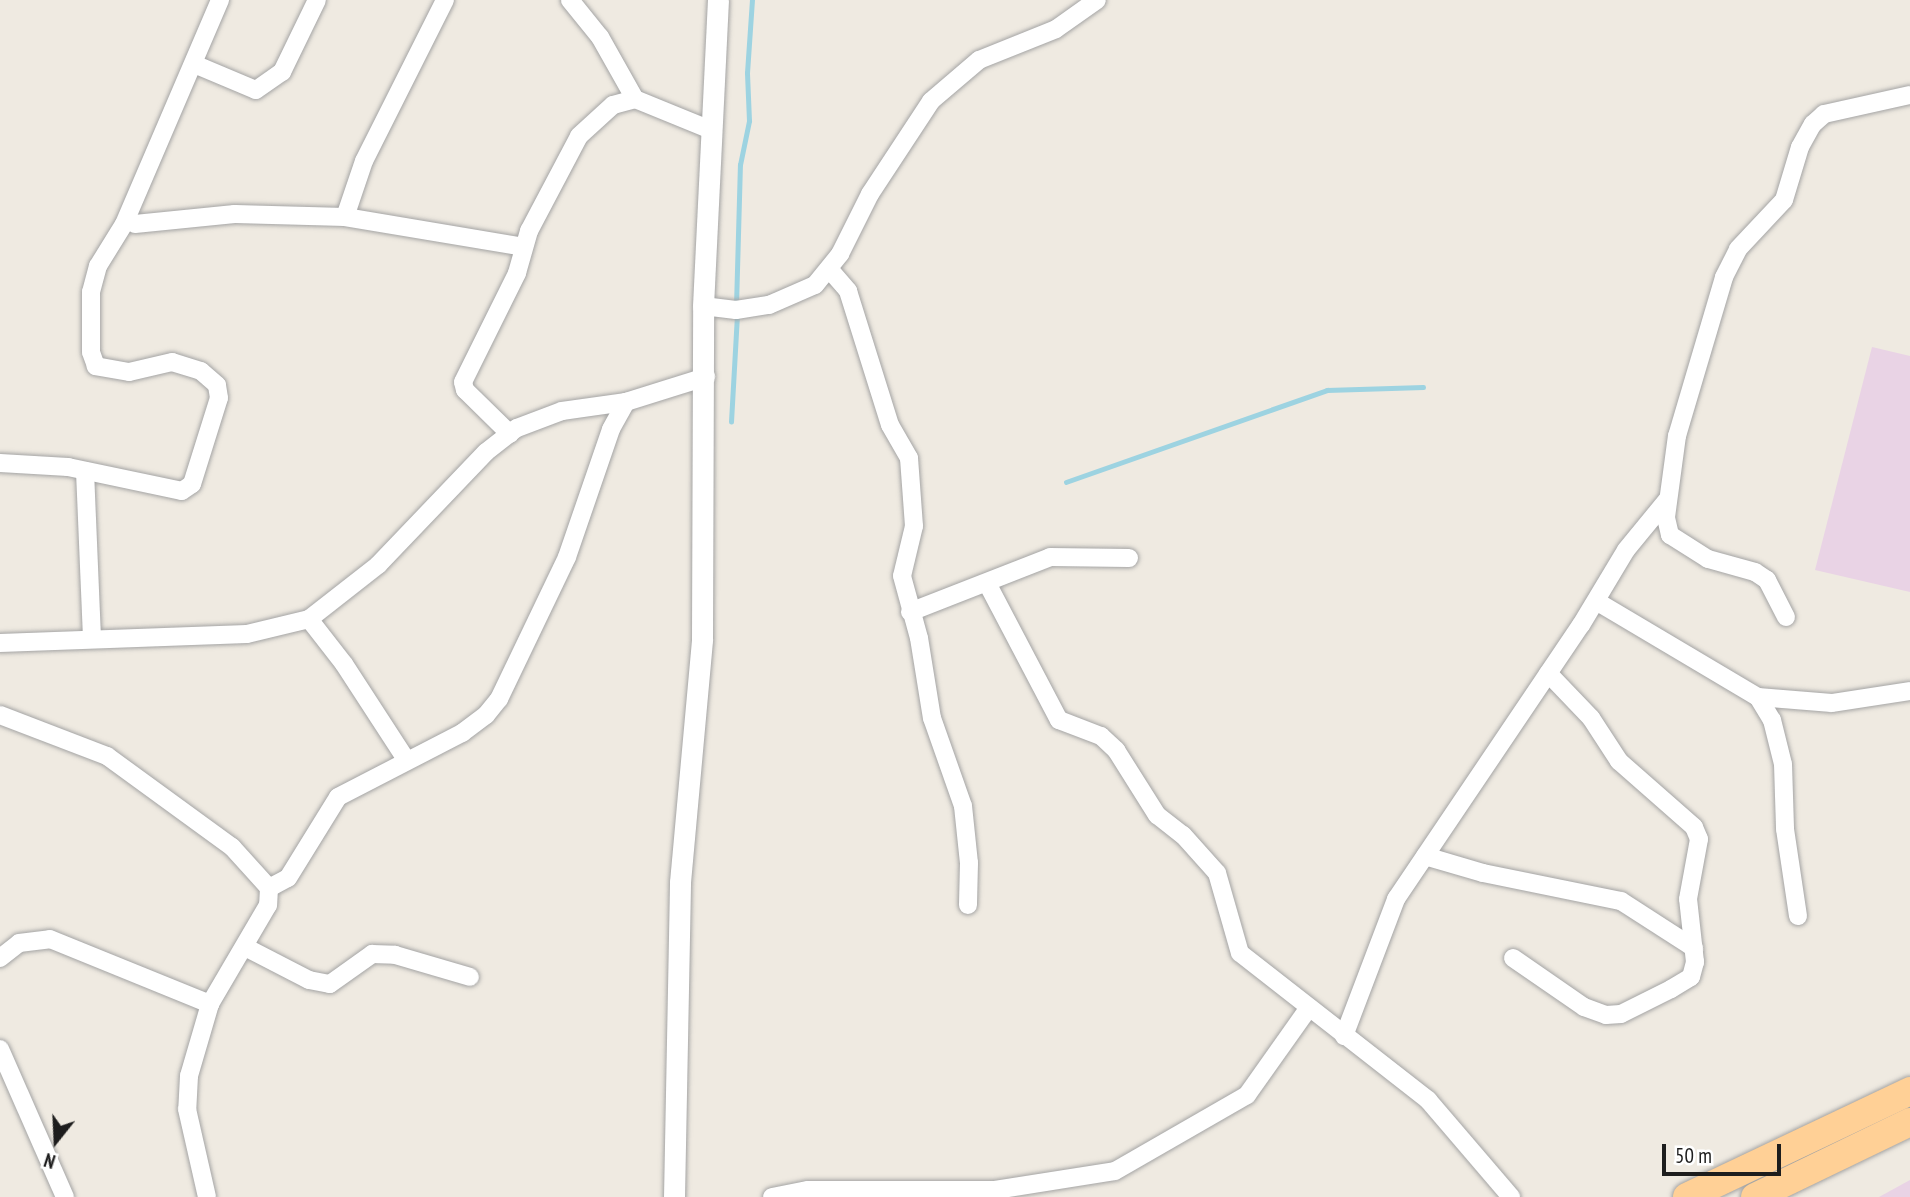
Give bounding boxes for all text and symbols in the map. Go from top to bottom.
north arrow [21,1106,91,1176]
scale bar [1665,1130,1784,1174]
text: 50 m [1675,1142,1712,1169]
text: N [41,1148,58,1174]

